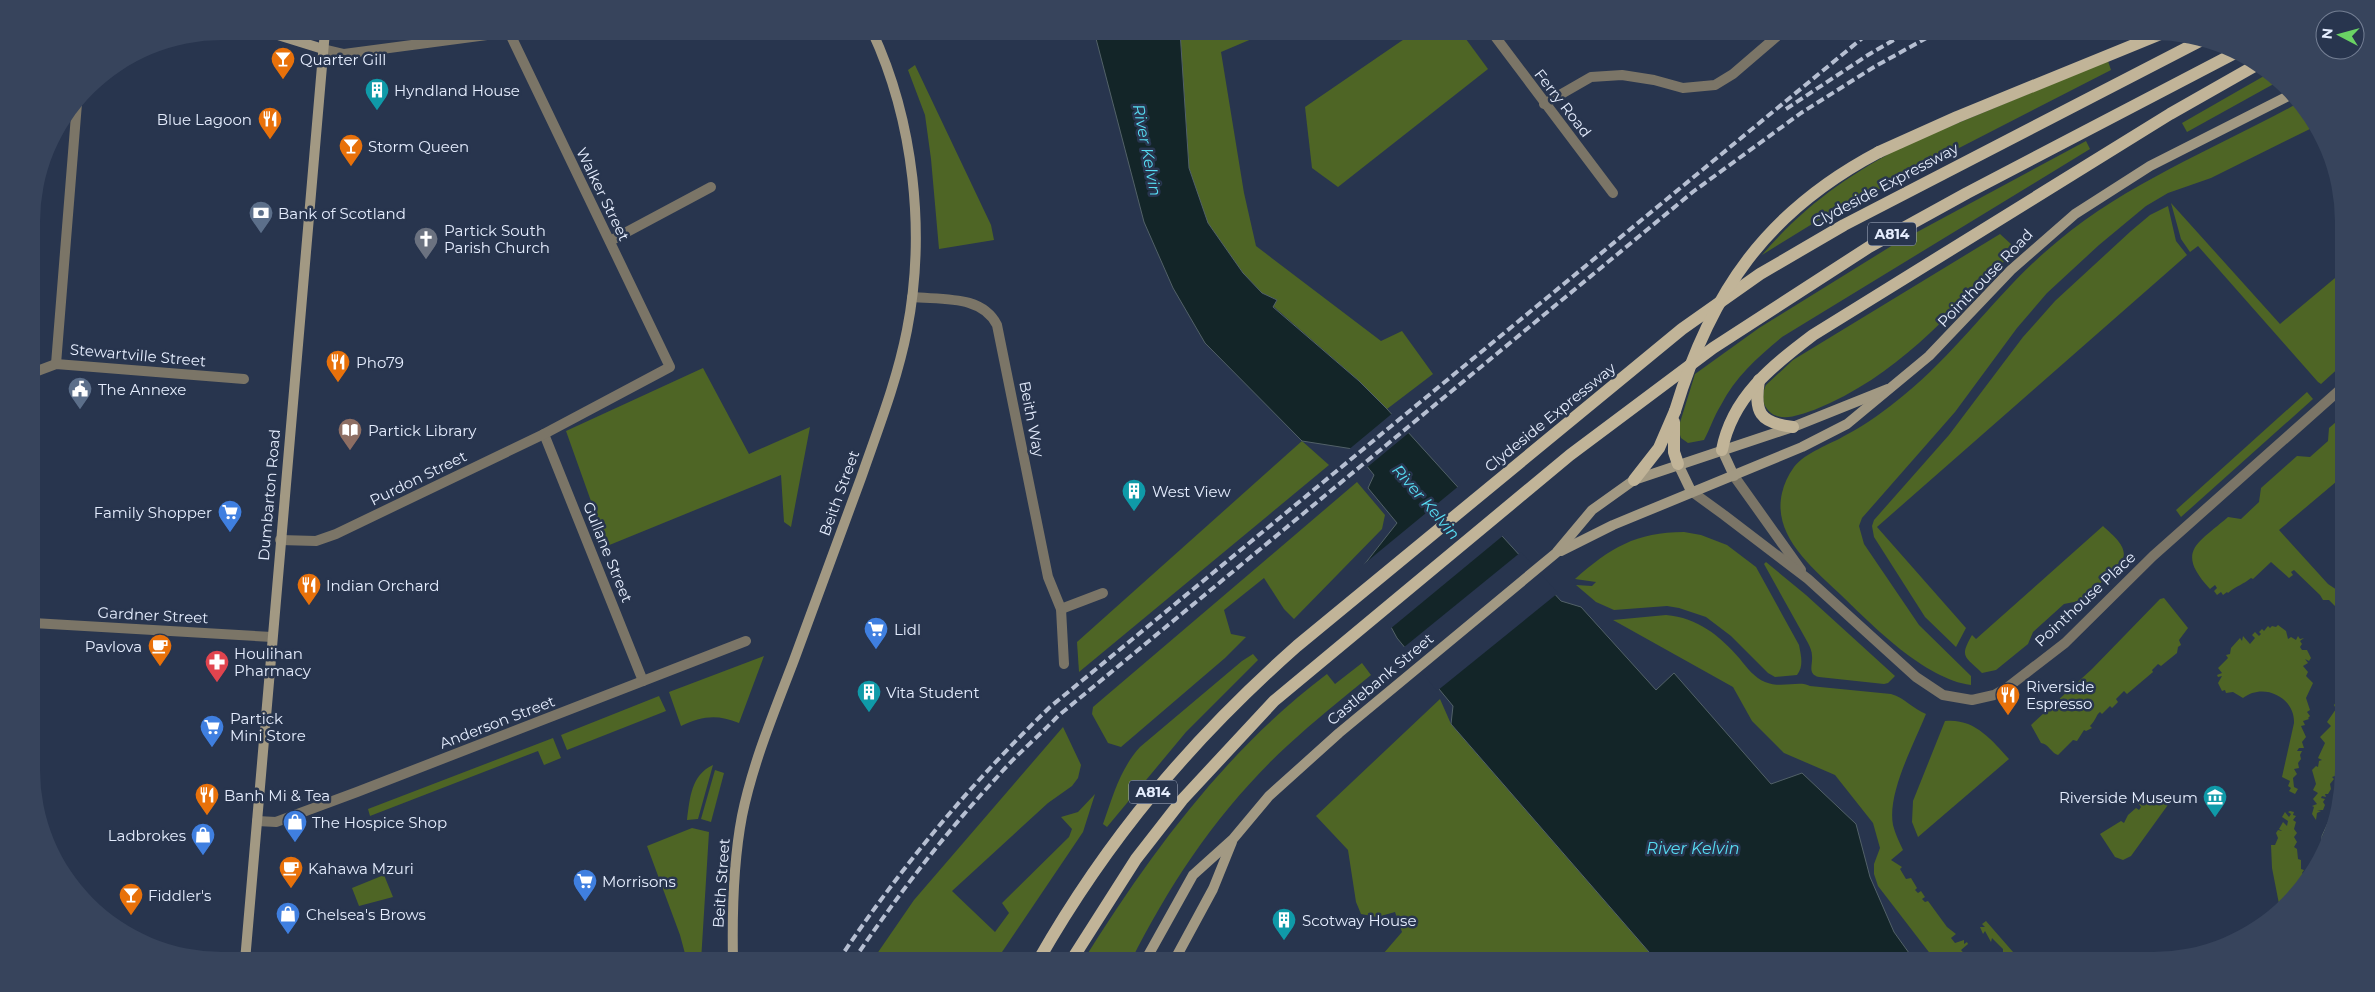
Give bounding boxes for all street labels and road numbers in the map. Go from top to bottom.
street label: Ferry Road [1530,65,1596,141]
street label: Clydeside Expressway [1808,138,1962,232]
street label: Walker Street [572,144,634,244]
road number: A814 [1868,222,1916,245]
street label: Pointhouse Road [1933,225,2037,331]
street label: Stewartville Street [69,340,207,370]
street label: Clydeside Expressway [1481,358,1620,476]
street label: Beith Way [1015,379,1049,459]
street label: Dumbarton Road [254,428,284,562]
street label: Purdon Street [366,446,470,510]
street label: Beith Street [815,448,863,538]
street label: Gullane Street [579,499,637,605]
street label: Pointhouse Place [2031,547,2139,651]
street label: Gardner Street [97,603,209,627]
street label: Castlebank Street [1323,629,1437,729]
street label: Anderson Street [437,691,557,753]
road number: A814 [1129,780,1177,804]
street label: Beith Street [708,838,734,928]

